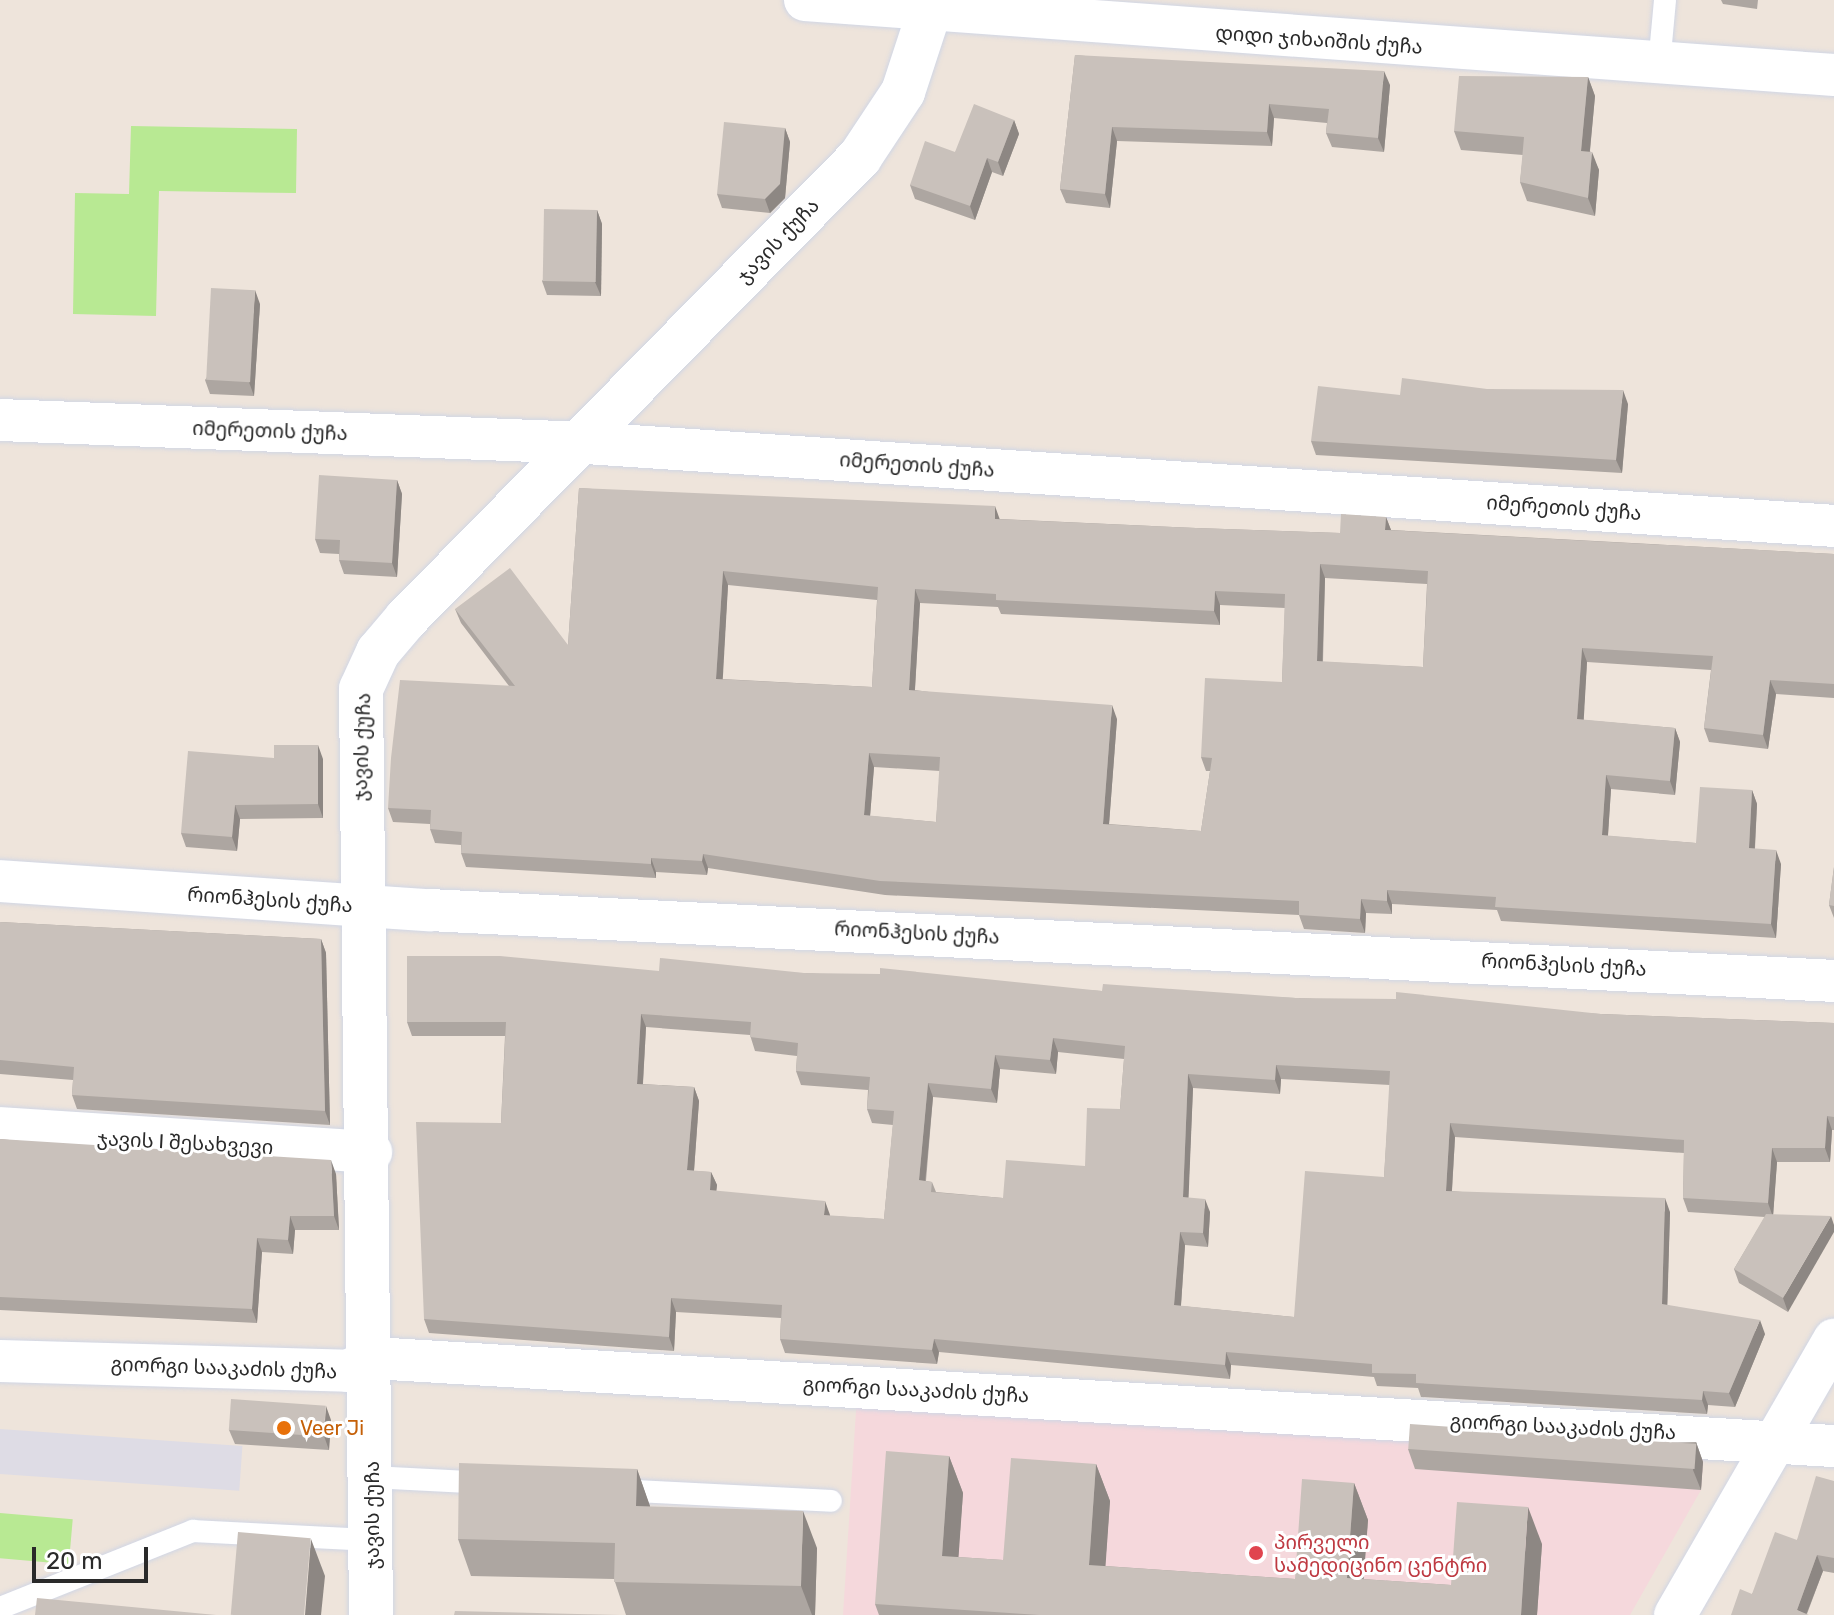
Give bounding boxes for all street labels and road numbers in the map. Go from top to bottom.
street label: დიდი ჯიხაიშის ქუჩა [1215,21,1423,59]
street label: ჯავის ქუჩა [732,194,824,288]
street label: იმერეთის ქუჩა [192,416,348,446]
street label: იმერეთის ქუჩა [839,448,995,482]
street label: იმერეთის ქუჩა [1486,491,1642,525]
street label: ჯავის ქუჩა [348,692,376,802]
street label: რიონჰესის ქუჩა [187,882,353,918]
street label: რიონჰესის ქუჩა [834,917,1000,949]
street label: რიონჰესის ქუჩა [1481,949,1647,981]
street label: ჯავის I შესახვევი [96,1126,274,1160]
street label: გიორგი სააკაძის ქუჩა [110,1352,338,1384]
street label: გიორგი სააკაძის ქუჩა [802,1372,1030,1408]
street label: გიორგი სააკაძის ქუჩა [1449,1409,1677,1445]
street label: ჯავის ქუჩა [360,1461,384,1569]

